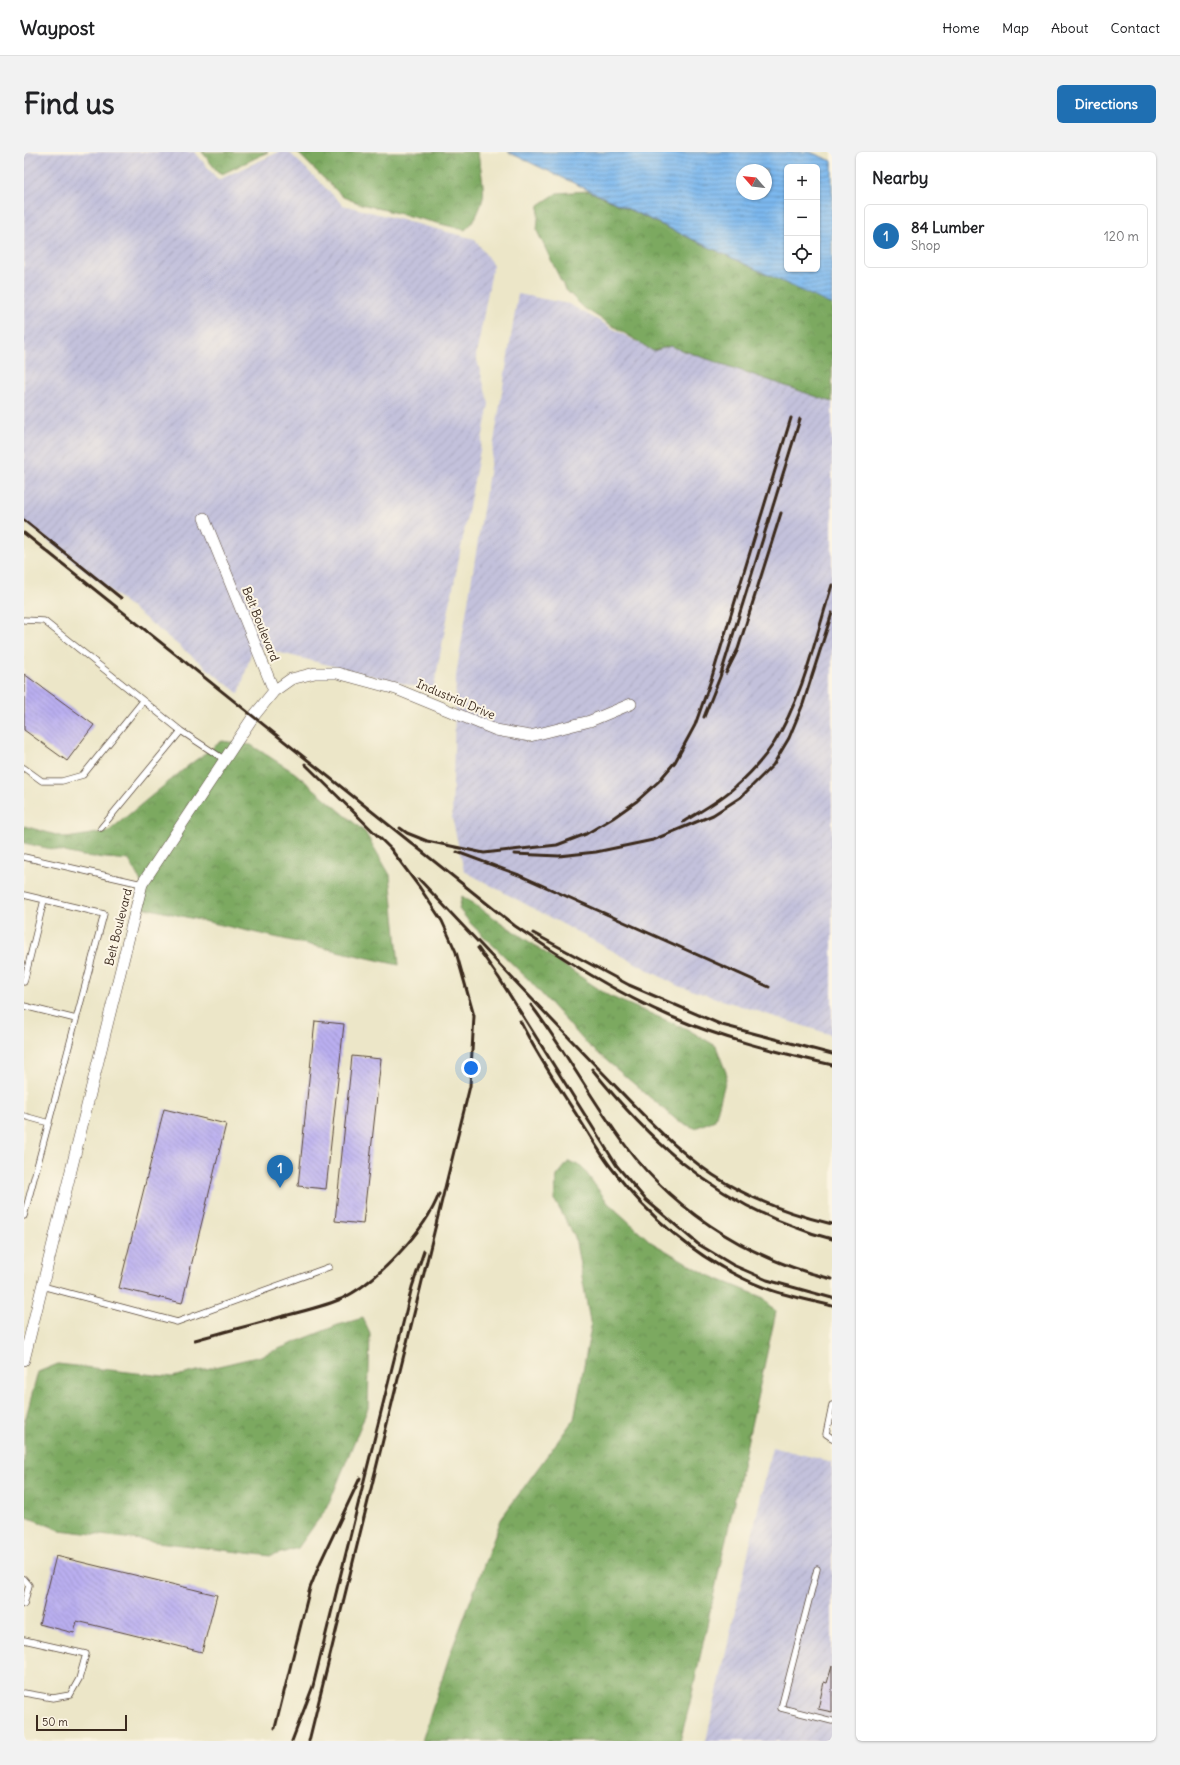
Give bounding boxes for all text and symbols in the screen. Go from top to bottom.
text: Waypost [20,16,95,40]
text: Home [942,19,980,37]
text: Map [1002,19,1029,37]
text: About [1051,19,1089,37]
text: Contact [1111,19,1160,37]
button: Directions [1057,85,1156,123]
text: Find us [24,86,115,122]
north arrow [736,164,772,200]
map controls [784,164,820,272]
button: + [784,164,820,200]
text: Nearby [872,167,928,189]
button: − [784,200,820,236]
text: 84 Lumber [911,218,984,237]
text: 1 [883,228,889,245]
text: 120 m [1104,228,1139,245]
button: locate [784,236,820,272]
text: Shop [911,237,940,254]
street label: Belt Boulevard [239,585,283,663]
street label: Industrial Drive [414,676,498,722]
street label: Belt Boulevard [101,887,135,967]
your location [461,1058,481,1078]
pin: 1 [267,1155,293,1188]
scale bar [36,1713,127,1732]
text: 50 m [42,1715,68,1729]

